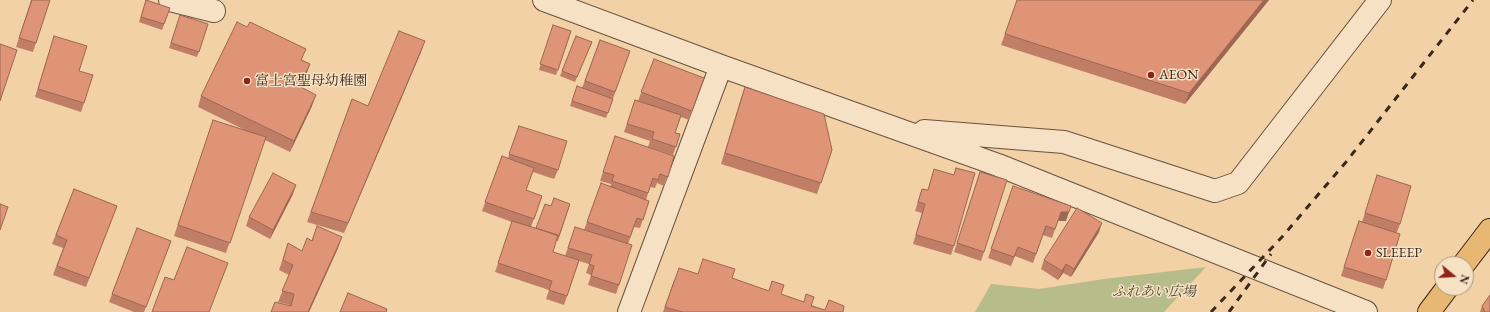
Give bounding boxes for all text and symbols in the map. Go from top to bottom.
place label: AEON [1159,67,1198,83]
marker: AEON [1146,70,1156,80]
place label: 富士宮聖母幼稚園 [255,73,367,89]
marker: 富士宮聖母幼稚園 [242,76,252,86]
place label: SLEEEP [1376,245,1422,261]
marker: SLEEEP [1363,248,1373,258]
north arrow [1434,256,1474,296]
text: N [1456,273,1472,286]
park label: ふれあい広場 [1112,284,1196,300]

